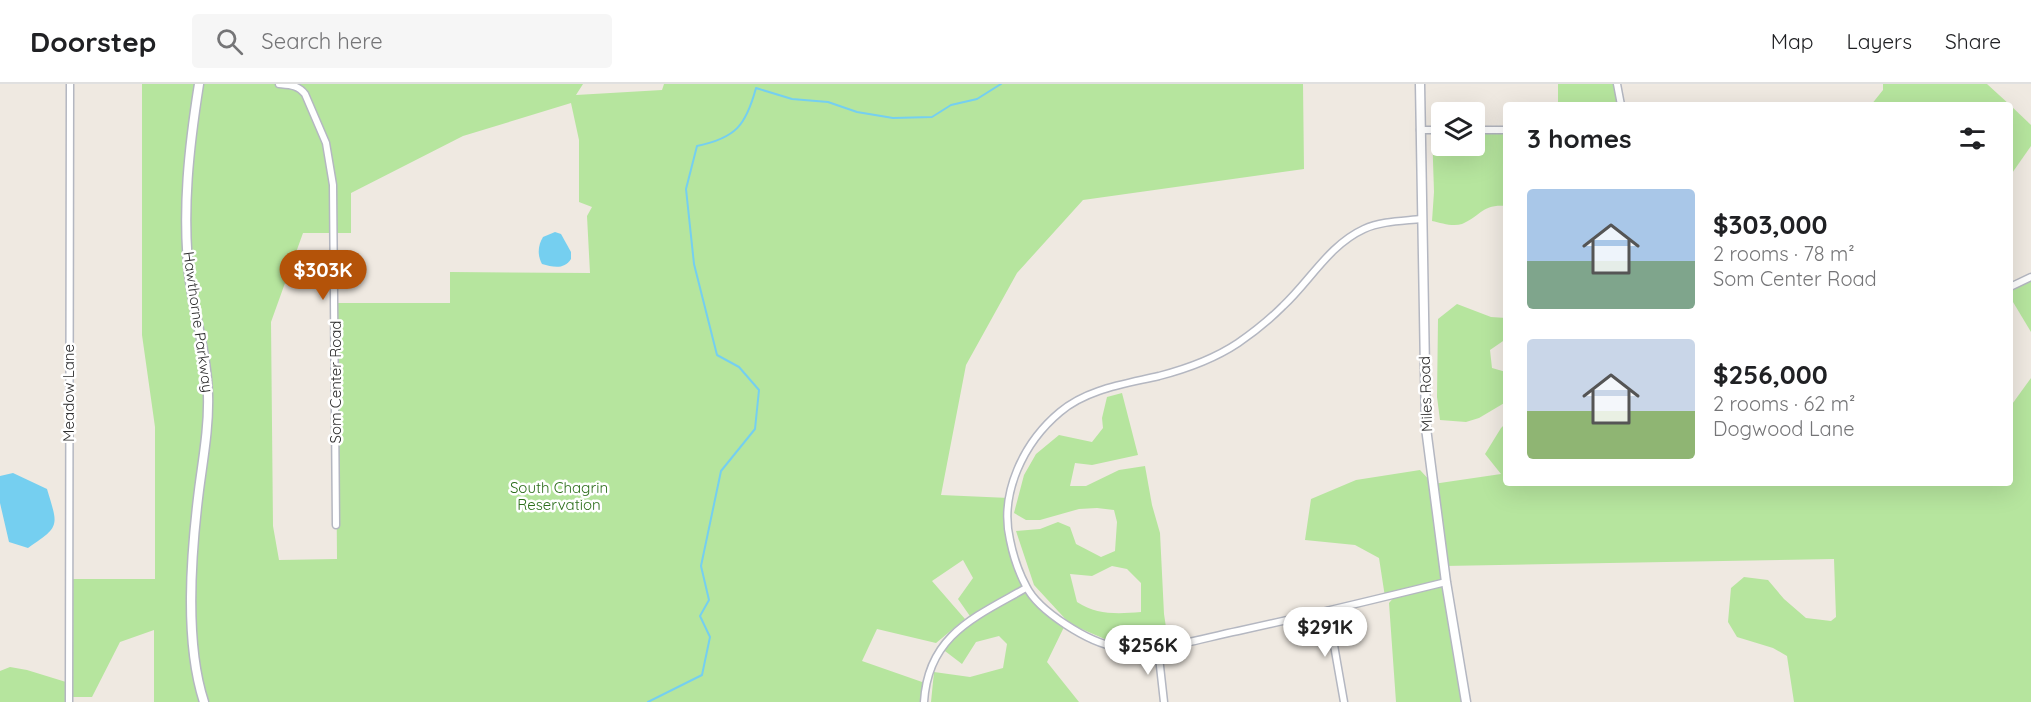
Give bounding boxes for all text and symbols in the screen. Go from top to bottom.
search box [192,14,612,68]
text: Doorstep [30,24,156,59]
icon: search [213,25,246,58]
text: Search here [261,27,383,55]
text: Map [1771,28,1814,54]
text: Layers [1847,28,1912,54]
text: Share [1945,28,2001,54]
map controls [1431,102,1485,156]
button: layers [1431,102,1485,156]
text: 3 homes [1527,122,1632,155]
icon: filters [1956,122,1989,155]
text: $303,000 [1713,208,1827,241]
icon: home [1575,213,1647,285]
text: 2 rooms · 78 m² [1713,241,1855,266]
street label: Hawthorne Parkway [179,250,218,394]
pin: $303K [281,250,365,301]
text: $303K [294,257,352,282]
text: Som Center Road [1713,266,1877,291]
street label: Som Center Road [326,321,345,443]
street label: Meadow Lane [59,344,78,442]
street label: Miles Road [1415,356,1436,432]
text: $256,000 [1713,358,1828,391]
icon: home [1575,363,1647,435]
text: 2 rooms · 62 m² [1713,391,1855,416]
text: Dogwood Lane [1713,416,1855,441]
park label: South Chagrin Reservation [510,478,608,514]
pin: $291K [1283,607,1367,658]
text: $291K [1297,614,1353,639]
pin: $256K [1106,625,1190,676]
text: $256K [1119,632,1178,657]

